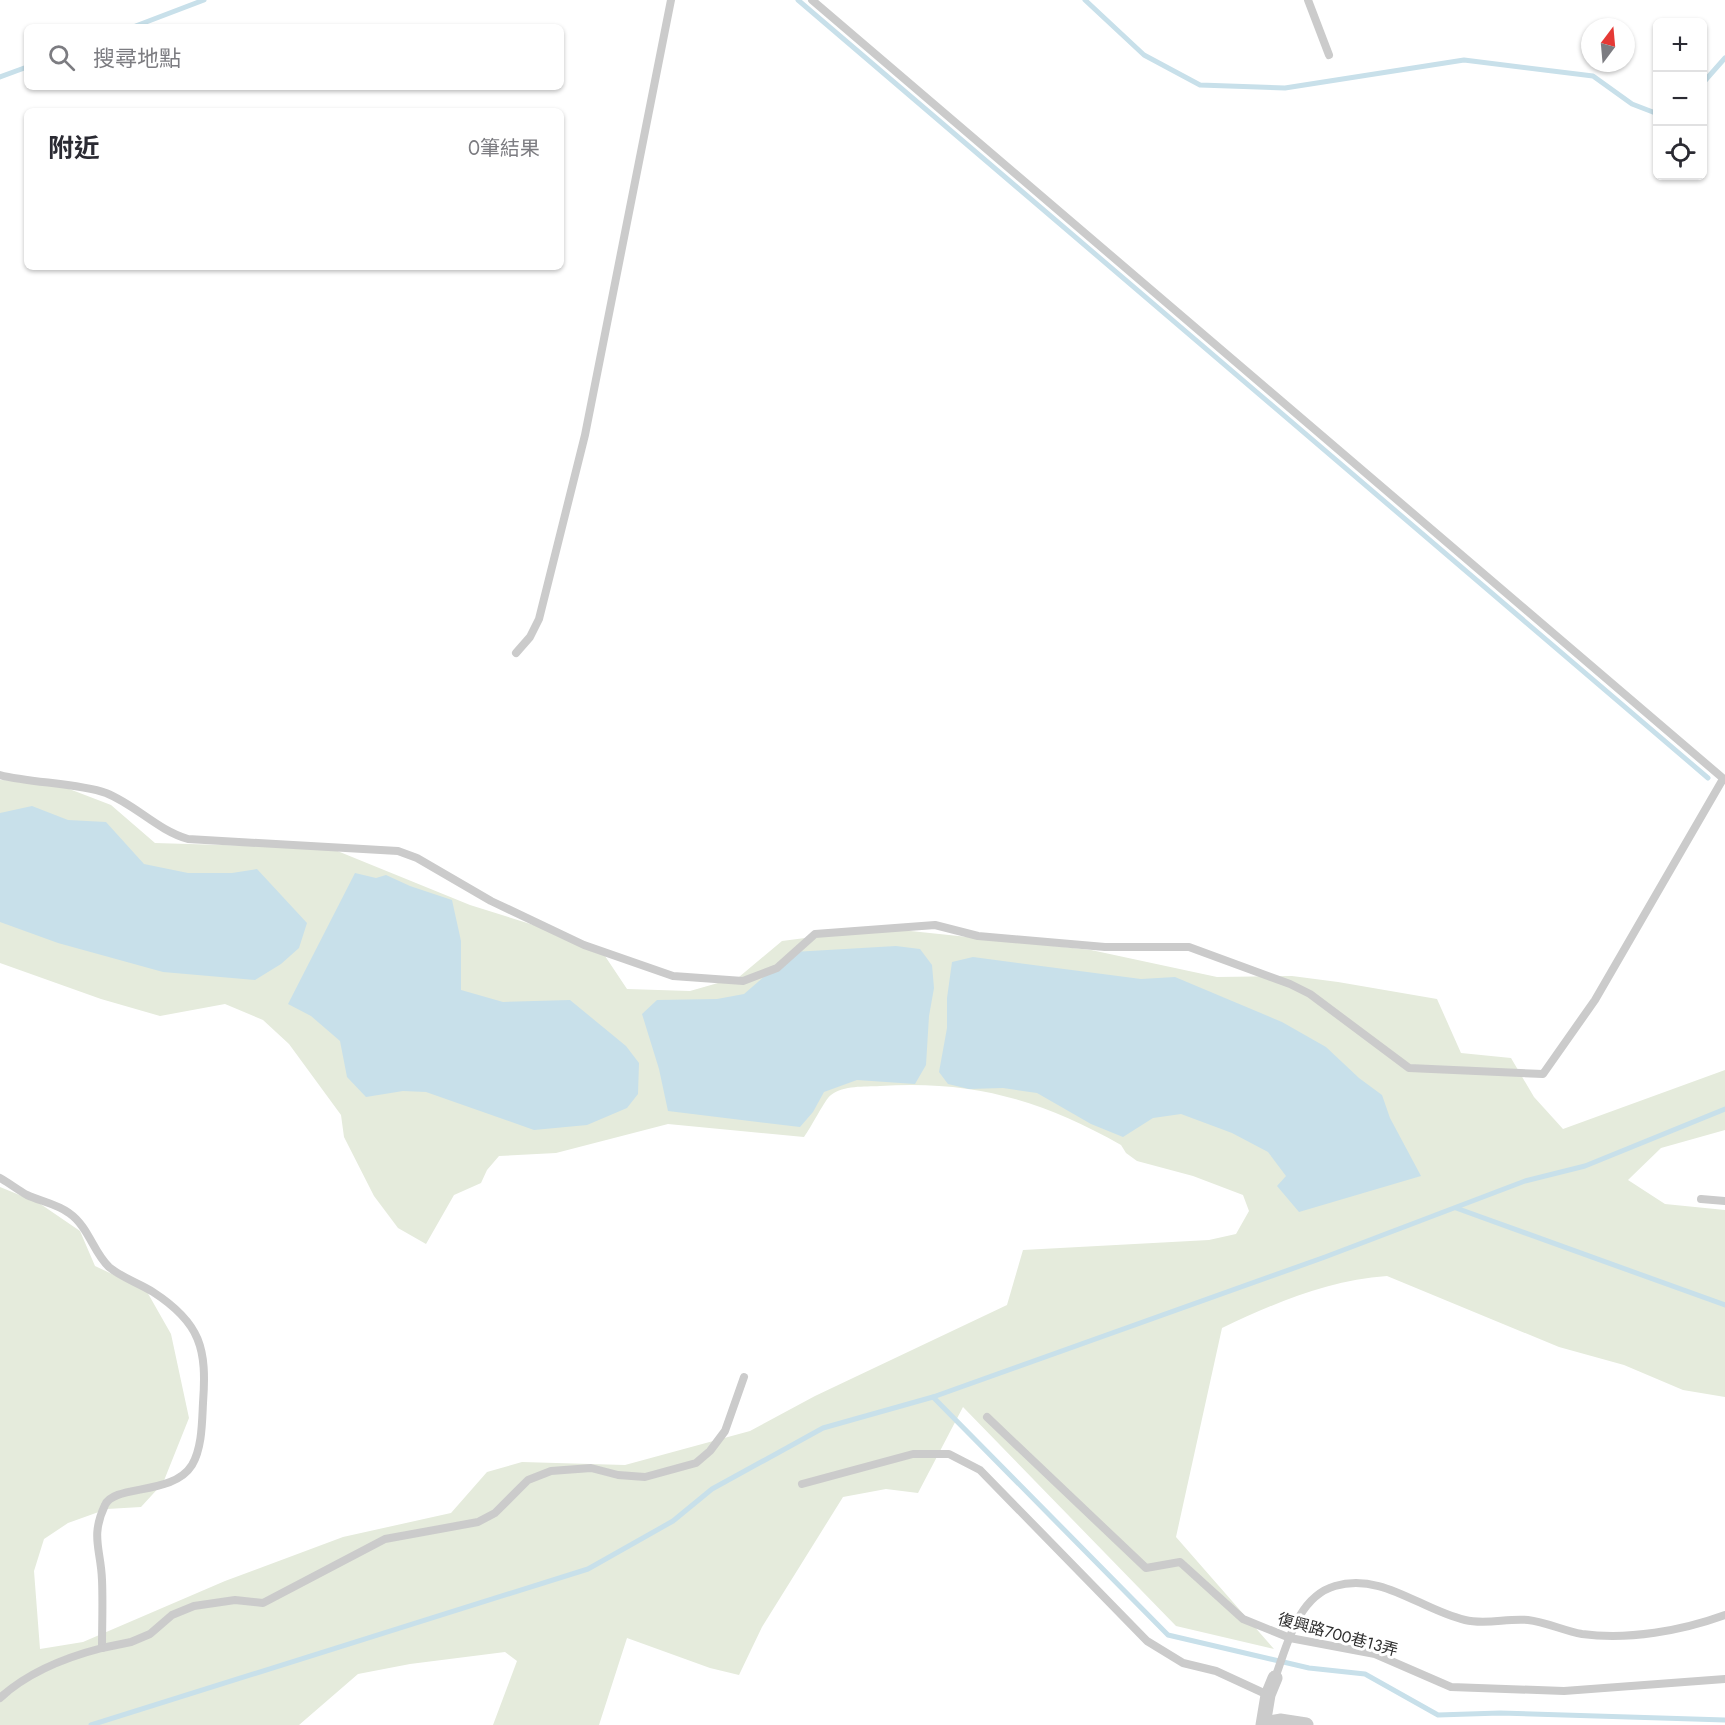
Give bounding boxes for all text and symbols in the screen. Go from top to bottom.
north arrow [1581,18,1635,72]
map controls [1653,18,1707,180]
button: + [1653,18,1707,72]
search box [24,24,564,90]
icon: search [45,41,78,74]
text: 搜尋地點 [93,42,181,74]
button: − [1653,72,1707,126]
button: locate [1653,126,1707,180]
text: 附近 [48,129,100,167]
text: 0筆結果 [468,134,540,163]
street label: 復興路700巷13弄 [1275,1607,1401,1662]

